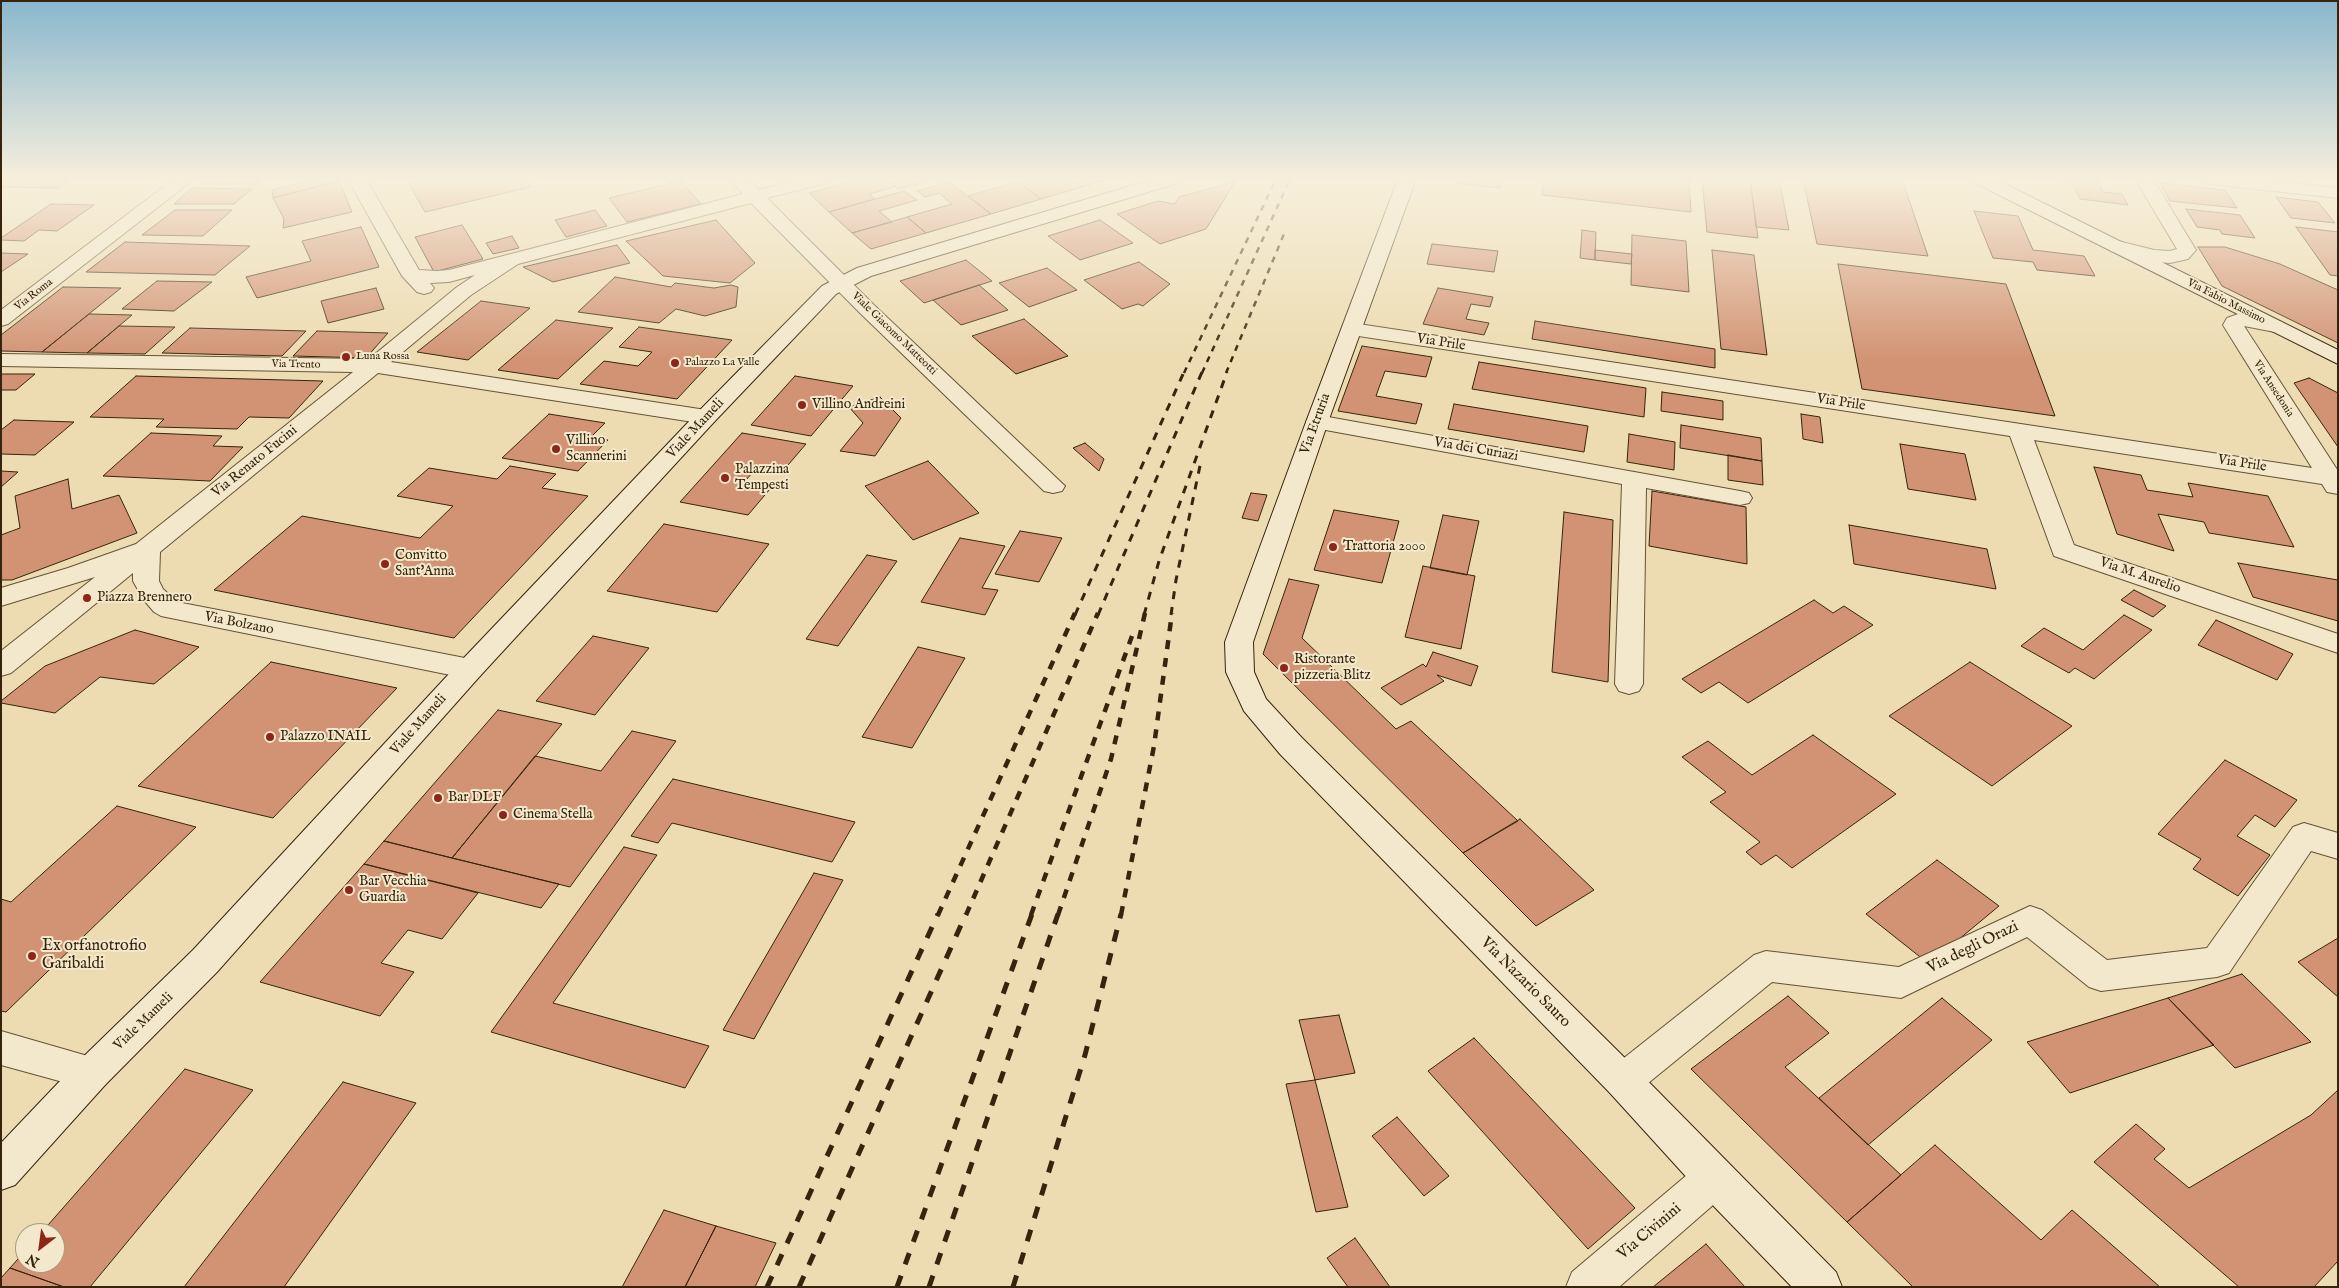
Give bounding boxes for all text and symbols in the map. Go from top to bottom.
street label: Via Roma [12,276,56,314]
street label: Via Fabio Massimo [2185,277,2267,327]
street label: Viale Giacomo Matteotti [849,290,939,378]
street label: Via Prile [1415,331,1467,355]
place label: Luna Rossa [356,350,409,364]
marker: Luna Rossa [340,351,352,363]
place label: Palazzo La Valle [685,356,760,370]
marker: Palazzo La Valle [669,357,681,369]
street label: Via Trento [271,358,321,372]
street label: Via Ansedonia [2250,358,2296,420]
street label: Via Etruria [1297,391,1335,457]
street label: Via Prile [1815,391,1867,415]
street label: Viale Mameli [664,395,728,463]
place label: Villino Andreini [812,397,905,413]
marker: Villino Andreini [796,399,808,411]
street label: Via Renato Fucini [209,422,301,502]
place label: Villino Scannerini [566,433,627,466]
street label: Via dei Curiazi [1433,434,1519,466]
marker: Villino Scannerini [550,443,562,455]
street label: Via Prile [2216,452,2268,476]
place label: Palazzina Tempesti [735,462,789,494]
marker: Palazzina Tempesti [719,472,731,484]
place label: Trattoria 2000 [1343,539,1426,555]
marker: Trattoria 2000 [1327,541,1339,553]
place label: Convitto Sant'Anna [395,548,454,580]
street label: Via M. Aurelio [2097,554,2183,598]
marker: Convitto Sant'Anna [379,558,391,570]
place label: Piazza Brennero [97,590,192,606]
marker: Piazza Brennero [81,592,93,604]
street label: Via Bolzano [203,609,275,639]
place label: Ristorante pizzeria Blitz [1294,652,1371,684]
marker: Ristorante pizzeria Blitz [1278,662,1290,674]
street label: Viale Mameli [387,691,451,759]
place label: Palazzo INAIL [280,729,371,745]
marker: Palazzo INAIL [264,731,276,743]
place label: Bar DLF [448,790,501,806]
marker: Bar DLF [432,792,444,804]
place label: Cinema Stella [513,807,593,823]
marker: Cinema Stella [497,809,509,821]
place label: Bar Vecchia Guardia [359,874,427,906]
marker: Bar Vecchia Guardia [343,884,355,896]
street label: Via degli Orazi [1924,918,2022,978]
street label: Via Nazario Sauro [1476,934,1574,1032]
place label: Ex orfanotrofio Garibaldi [42,937,147,975]
marker: Ex orfanotrofio Garibaldi [26,950,38,962]
street label: Viale Mameli [111,989,177,1055]
street label: Via Civinini [1614,1200,1686,1264]
north arrow [15,1223,65,1273]
text: N [23,1249,43,1271]

